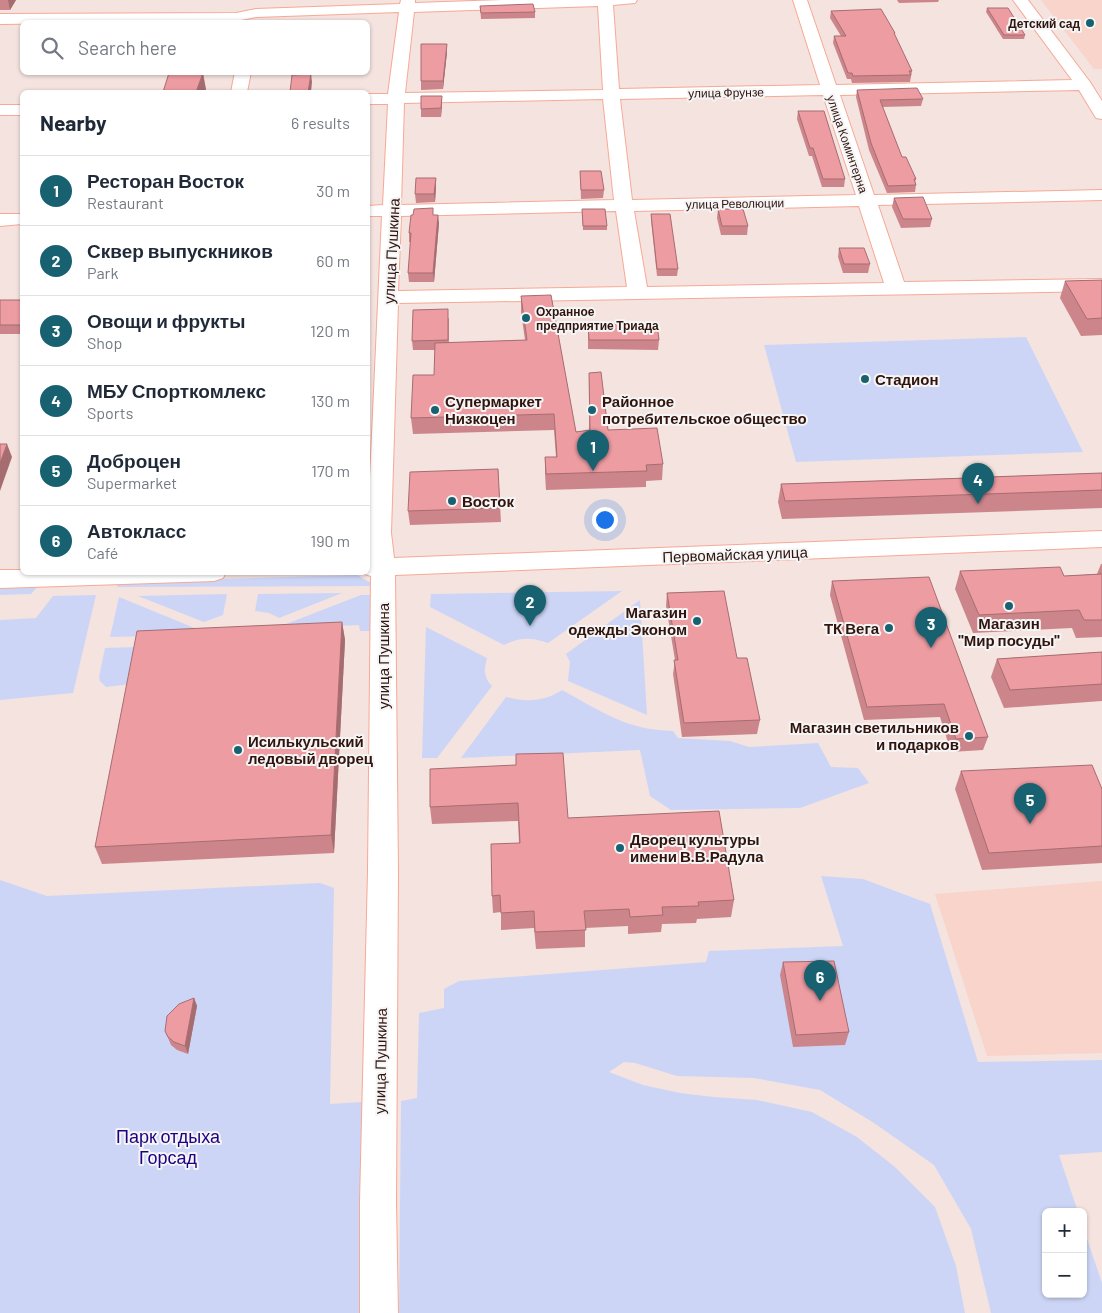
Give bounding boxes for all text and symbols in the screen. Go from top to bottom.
place label: Детский сад [1008,16,1080,31]
marker: Детский сад [1084,17,1096,29]
search box [20,20,370,75]
icon: search [38,34,66,62]
text: Search here [78,36,177,59]
street label: улица Фрунзе [688,84,764,101]
street label: улица Коминтерна [824,93,871,195]
text: Nearby [40,110,106,135]
text: 6 results [291,113,350,132]
text: Ресторан Восток [87,169,244,192]
text: 1 [53,181,59,200]
text: 30 m [316,181,350,200]
text: Restaurant [87,193,164,212]
street label: улица Революции [686,195,784,212]
street label: улица Пушкина [379,197,403,304]
text: Сквер выпускников [87,239,273,262]
text: 2 [52,251,60,270]
text: 60 m [316,251,350,270]
text: Park [87,263,118,282]
place label: Охранное предприятие Триада [536,304,659,333]
text: Овощи и фрукты [87,309,245,332]
marker: Охранное предприятие Триада [520,312,532,324]
text: 3 [52,321,60,340]
text: 120 m [310,321,350,340]
text: Shop [87,333,122,352]
place label: Стадион [875,370,939,388]
marker: Стадион [859,373,871,385]
text: МБУ Спорткомлекс [87,379,266,402]
text: 4 [51,391,61,410]
text: 130 m [311,391,350,410]
place label: Супермаркет Низкоцен [445,392,542,427]
place label: Районное потребительское общество [602,392,807,427]
text: Sports [87,403,133,422]
marker: Супермаркет Низкоцен [429,404,441,416]
marker: Районное потребительское общество [586,404,598,416]
pin: 1 [577,430,609,471]
text: Доброцен [87,449,181,472]
text: 5 [52,461,60,480]
text: 170 m [311,461,350,480]
pin: 4 [962,463,994,504]
text: Supermarket [87,473,177,492]
place label: Восток [462,492,514,510]
marker: Восток [446,495,458,507]
your location [592,507,618,533]
text: Автокласс [87,519,186,542]
text: 6 [52,531,60,550]
text: 190 m [311,531,350,550]
street label: Первомайская улица [662,542,809,566]
text: Café [87,543,118,562]
pin: 2 [514,585,546,626]
marker: Магазин "Мир посуды" [1003,600,1015,612]
street label: улица Пушкина [374,602,392,709]
place label: Магазин одежды Эконом [568,603,687,638]
pin: 3 [915,607,947,648]
place label: Магазин "Мир посуды" [958,614,1060,649]
marker: Магазин одежды Эконом [691,615,703,627]
place label: ТК Вега [824,619,880,637]
marker: ТК Вега [883,622,895,634]
place label: Магазин светильников и подарков [790,718,959,753]
marker: Магазин светильников и подарков [963,730,975,742]
place label: Исилькульский ледовый дворец [248,732,374,767]
marker: Исилькульский ледовый дворец [232,744,244,756]
pin: 5 [1014,783,1046,824]
place label: Дворец культуры имени В.В.Радула [630,830,764,865]
marker: Дворец культуры имени В.В.Радула [614,842,626,854]
pin: 6 [804,960,836,1001]
street label: улица Пушкина [370,1007,390,1114]
park label: Парк отдыха Горсад [116,1125,221,1168]
map controls [1042,1208,1087,1298]
button: + [1042,1208,1087,1253]
button: − [1042,1253,1087,1298]

